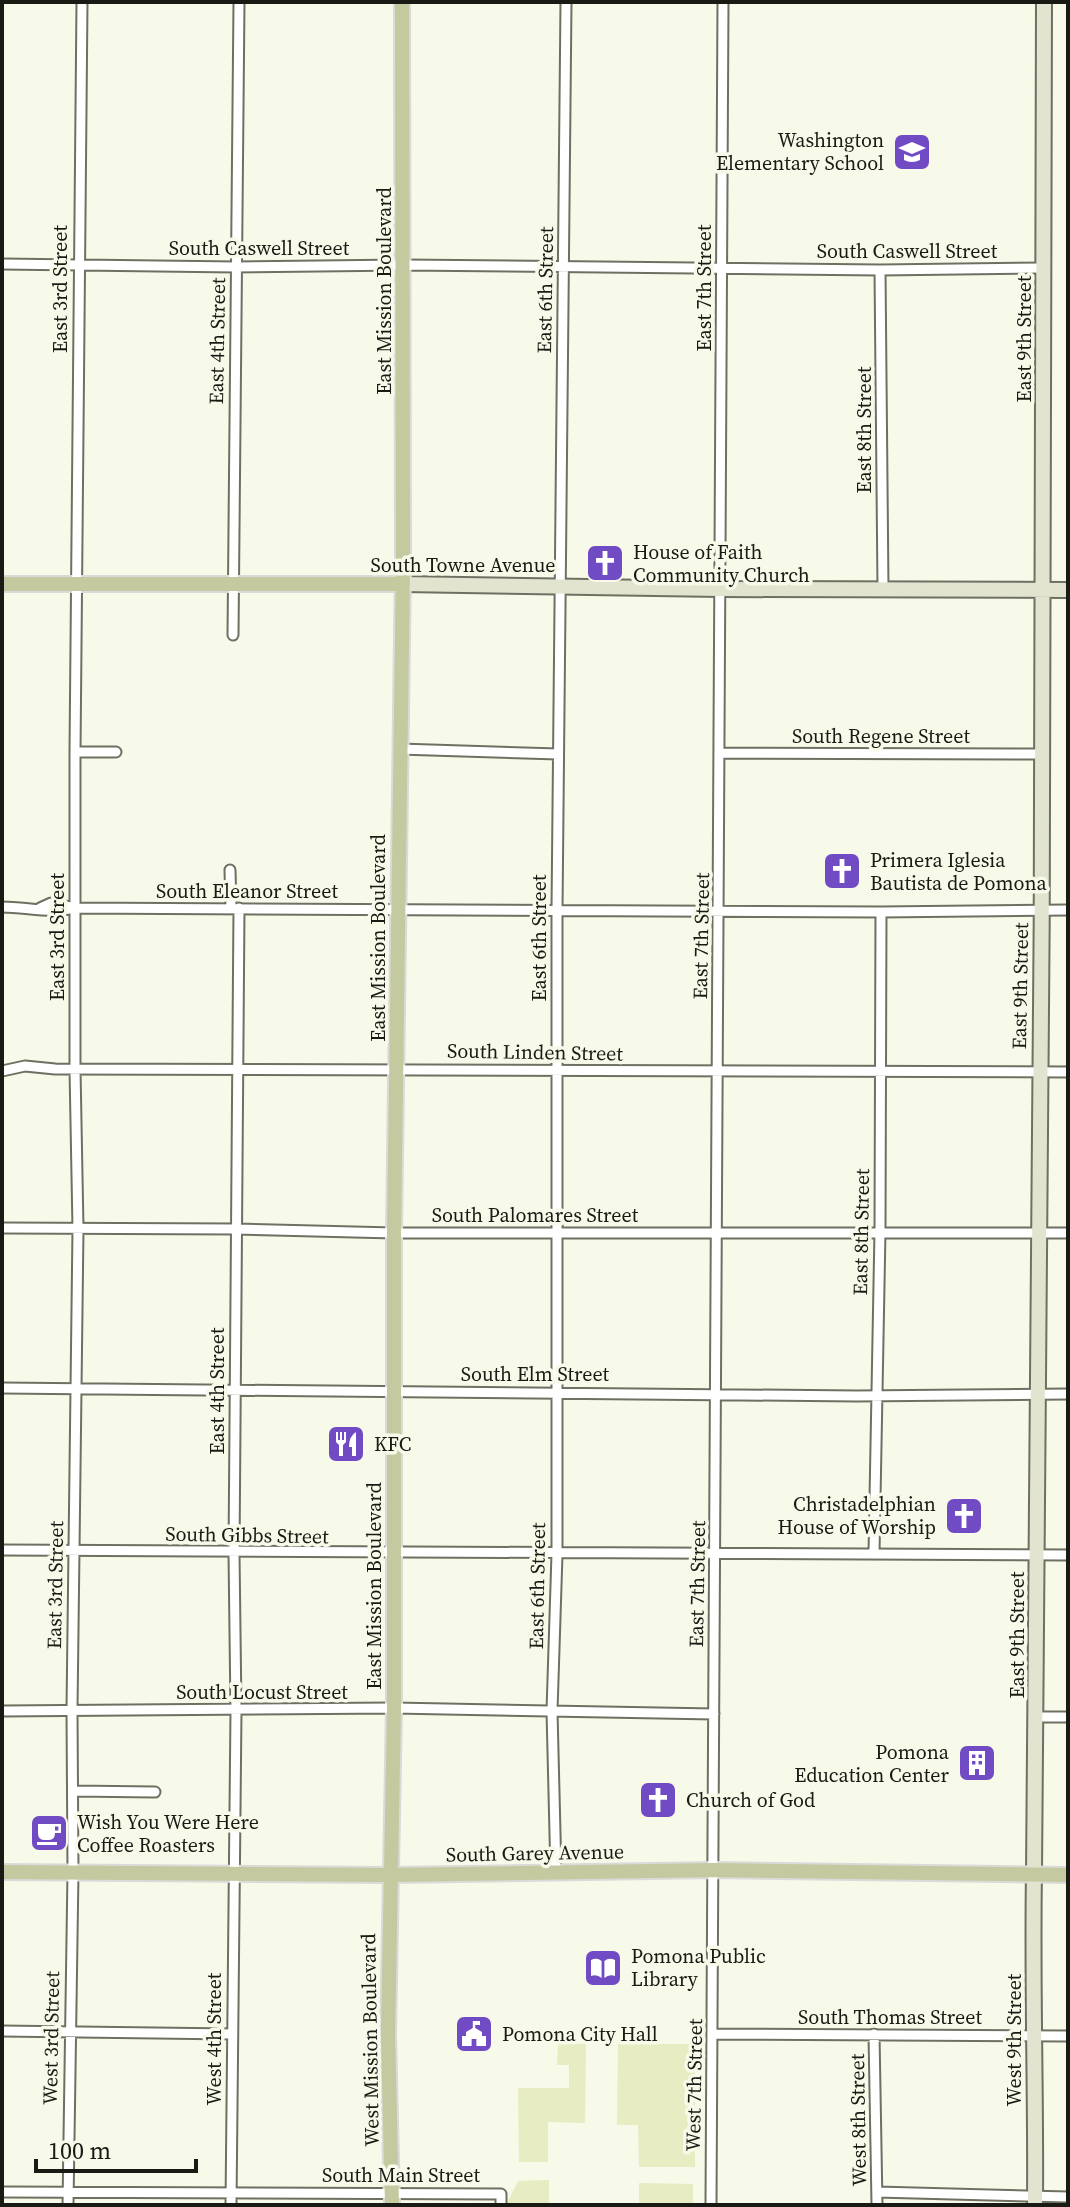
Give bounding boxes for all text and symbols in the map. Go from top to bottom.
place label: Washington Elementary School [716,126,884,177]
school or university icon: Washington Elementary School [891,131,933,173]
street label: East Mission Boulevard [370,187,398,395]
street label: East 3rd Street [46,224,74,353]
street label: East 7th Street [690,224,718,351]
street label: East 6th Street [530,226,560,354]
street label: South Caswell Street [169,234,350,262]
street label: South Caswell Street [817,237,998,265]
street label: East 9th Street [1010,275,1038,402]
street label: East 4th Street [202,277,232,405]
street label: East 8th Street [850,366,878,493]
place label: House of Faith Community Church [633,538,810,589]
church icon: House of Faith Community Church [584,542,626,584]
street label: South Towne Avenue [370,551,556,579]
street label: South Regene Street [792,722,970,750]
street label: East Mission Boulevard [364,834,392,1042]
place label: Primera Iglesia Bautista de Pomona [870,846,1048,897]
church icon: Primera Iglesia Bautista de Pomona [821,850,863,892]
street label: East 3rd Street [43,872,71,1001]
street label: East 7th Street [686,872,716,1000]
street label: East 6th Street [525,874,553,1001]
street label: South Eleanor Street [156,877,338,905]
street label: East 9th Street [1005,922,1035,1050]
street label: South Linden Street [447,1036,624,1068]
street label: East 8th Street [846,1168,876,1296]
street label: South Palomares Street [432,1201,639,1229]
street label: East 4th Street [203,1327,231,1454]
street label: South Elm Street [461,1360,610,1388]
restaurant icon: KFC [325,1423,367,1465]
place label: KFC [374,1430,411,1458]
street label: East Mission Boulevard [360,1482,388,1690]
place label: Christadelphian House of Worship [778,1490,936,1541]
church icon: Christadelphian House of Worship [943,1495,985,1537]
street label: East 3rd Street [40,1520,70,1649]
street label: South Gibbs Street [165,1520,329,1550]
street label: East 7th Street [682,1520,712,1648]
street label: East 6th Street [522,1522,552,1650]
street label: East 9th Street [1003,1571,1031,1698]
street label: South Locust Street [176,1678,348,1706]
place label: Pomona Education Center [794,1738,950,1789]
building icon: Pomona Education Center [956,1742,998,1784]
church icon: Church of God [637,1779,679,1821]
place label: Church of God [686,1786,816,1814]
place label: Wish You Were Here Coffee Roasters [77,1808,259,1859]
cafe icon: Wish You Were Here Coffee Roasters [28,1812,70,1854]
street label: South Garey Avenue [446,1837,624,1869]
street label: West Mission Boulevard [354,1932,386,2147]
place label: Pomona Public Library [631,1942,766,1993]
library icon: Pomona Public Library [582,1947,624,1989]
street label: West 3rd Street [36,1970,66,2105]
street label: West 4th Street [200,1972,228,2105]
street label: West 9th Street [1000,1973,1028,2106]
street label: South Thomas Street [798,2003,982,2031]
public building icon: Pomona City Hall [453,2013,495,2055]
street label: West 7th Street [679,2018,709,2152]
place label: Pomona City Hall [502,2020,658,2048]
street label: West 8th Street [843,2053,873,2187]
scale bar [36,2123,196,2173]
text: 100 m [48,2134,111,2167]
street label: South Main Street [322,2161,481,2189]

